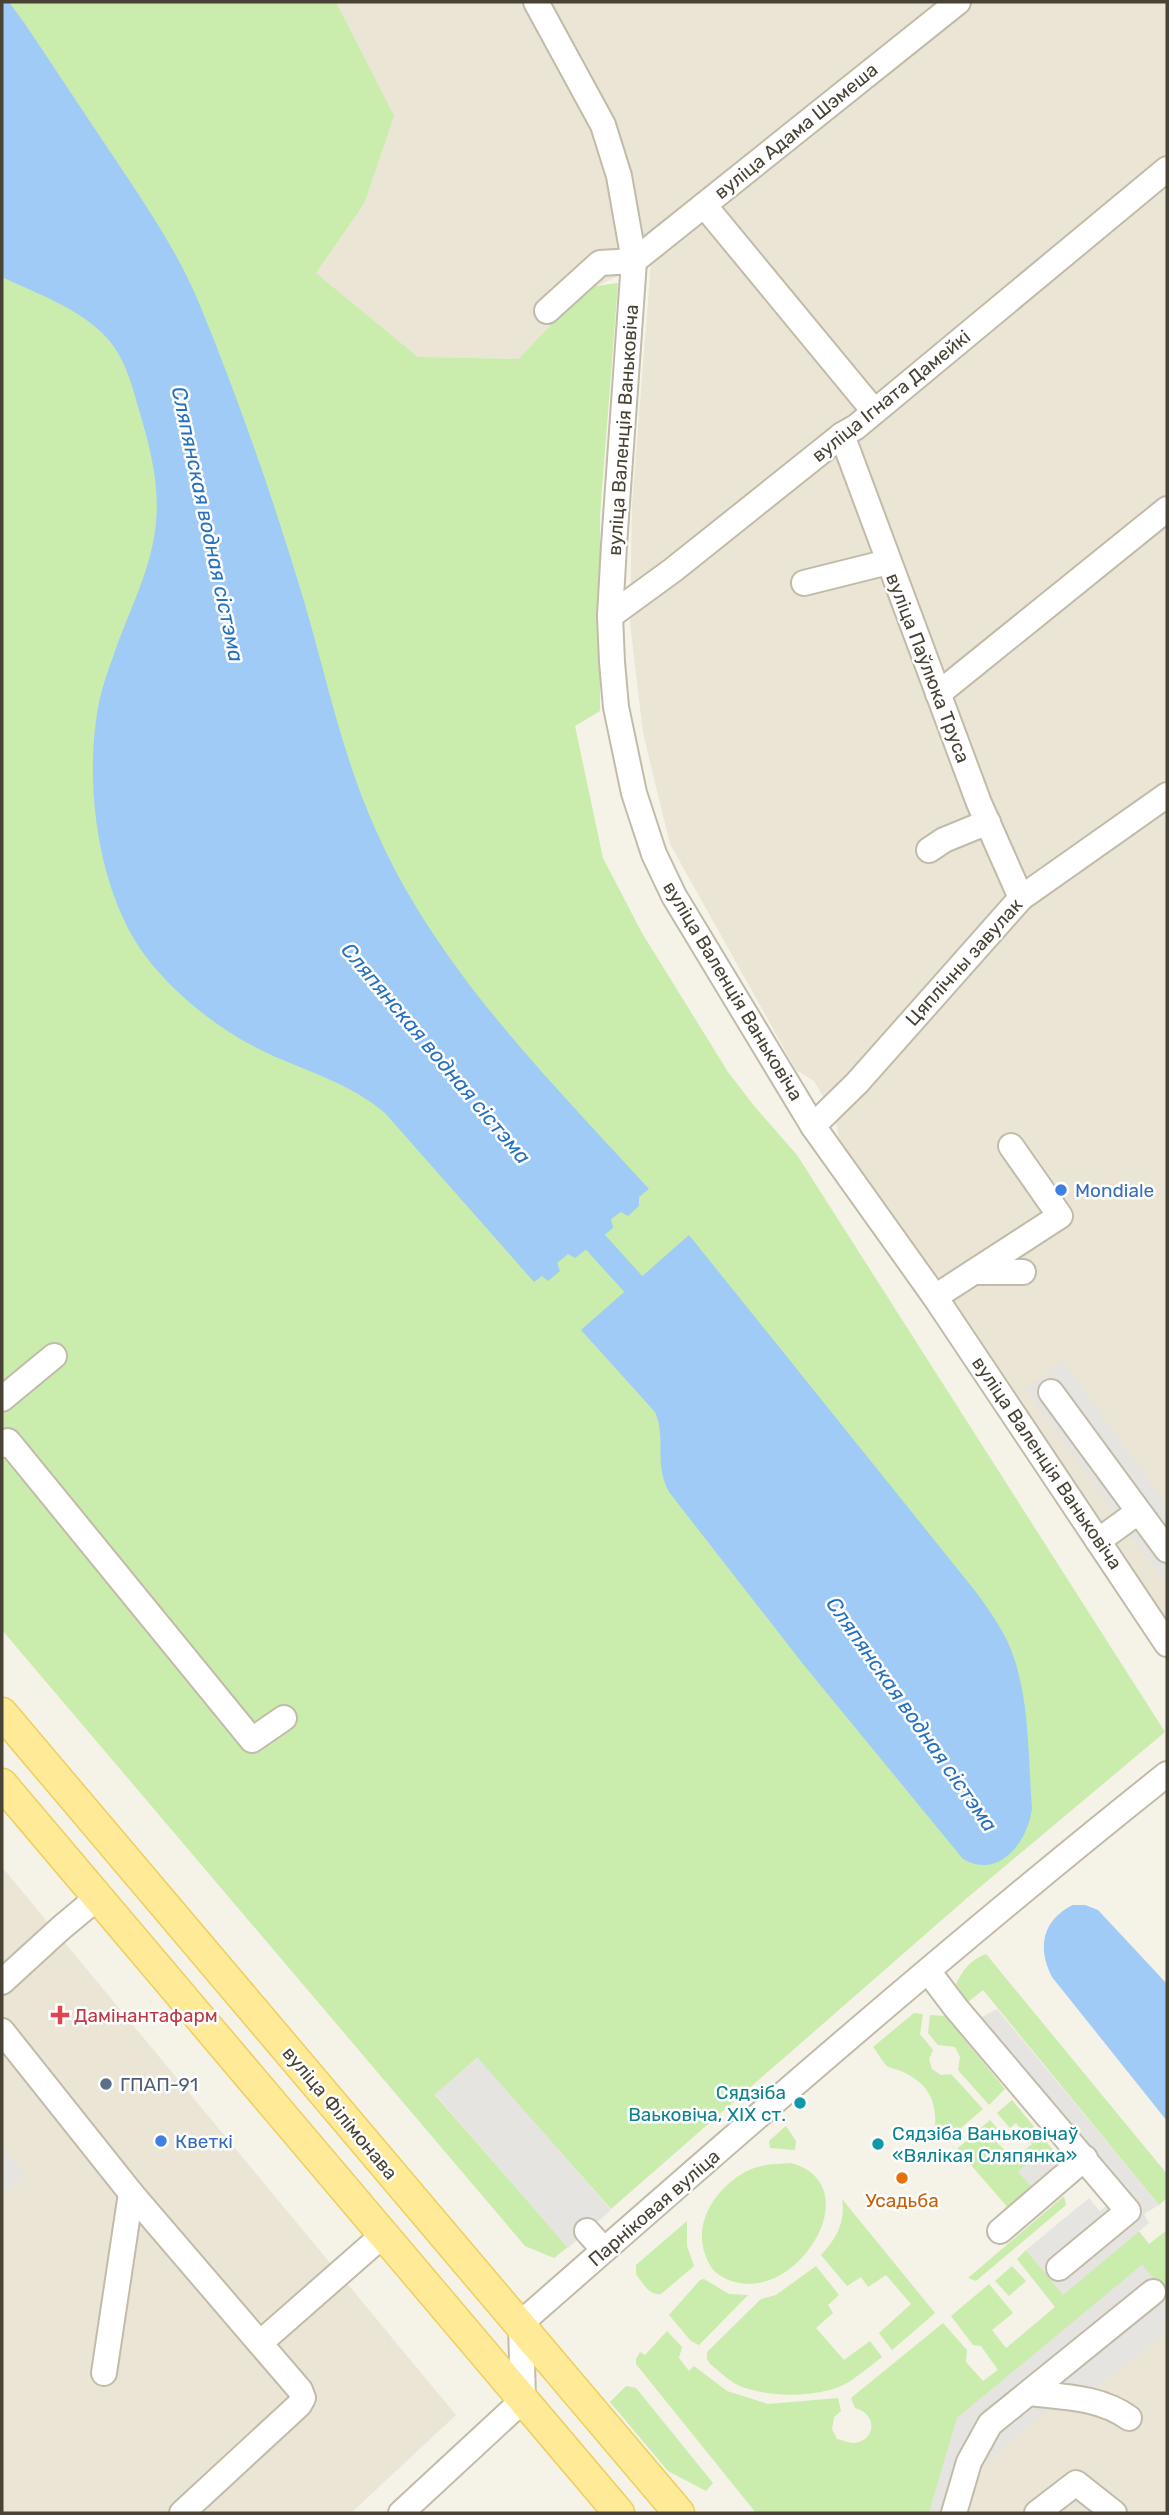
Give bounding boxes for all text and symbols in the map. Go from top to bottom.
street label: вуліца Адама Шэмеша [710,58,882,204]
street label: вуліца Валенція Ваньковіча [603,304,643,556]
street label: вуліца Ігната Дамейкі [807,325,975,467]
water label: Сляпянская водная сістэма [167,384,249,664]
street label: вуліца Паўлюка Труса [881,570,975,766]
street label: вуліца Валенція Ваньковіча [658,877,808,1105]
street label: Цяплічны завулак [901,893,1027,1031]
water label: Сляпянская водная сістэма [336,937,536,1169]
place label: Mondiale [1075,1179,1154,1202]
marker: Mondiale [1053,1182,1069,1198]
street label: вуліца Валенція Ваньковіча [967,1352,1127,1574]
water label: Сляпянская водная сістэма [821,1592,1003,1836]
place label: Дамінантафарм [74,2004,218,2027]
marker: Дамінантафарм [52,2007,68,2023]
street label: вуліца Філімонава [278,2042,402,2184]
place label: ГПАП-91 [120,2073,198,2096]
marker: ГПАП-91 [98,2076,114,2092]
place label: Сядзіба Ваьковіча, XIX ст. [628,2081,786,2126]
marker: Сядзіба Ваьковіча, XIX ст. [792,2095,808,2111]
place label: Сядзіба Ваньковічаў «Вялікая Сляпянка» [892,2122,1078,2167]
place label: Кветкі [175,2130,233,2153]
marker: Кветкі [153,2133,169,2149]
marker: Сядзіба Ваньковічаў «Вялікая Сляпянка» [870,2136,886,2152]
street label: Парніковая вуліца [584,2145,724,2271]
marker: Усадьба [894,2170,910,2186]
place label: Усадьба [865,2189,939,2212]

